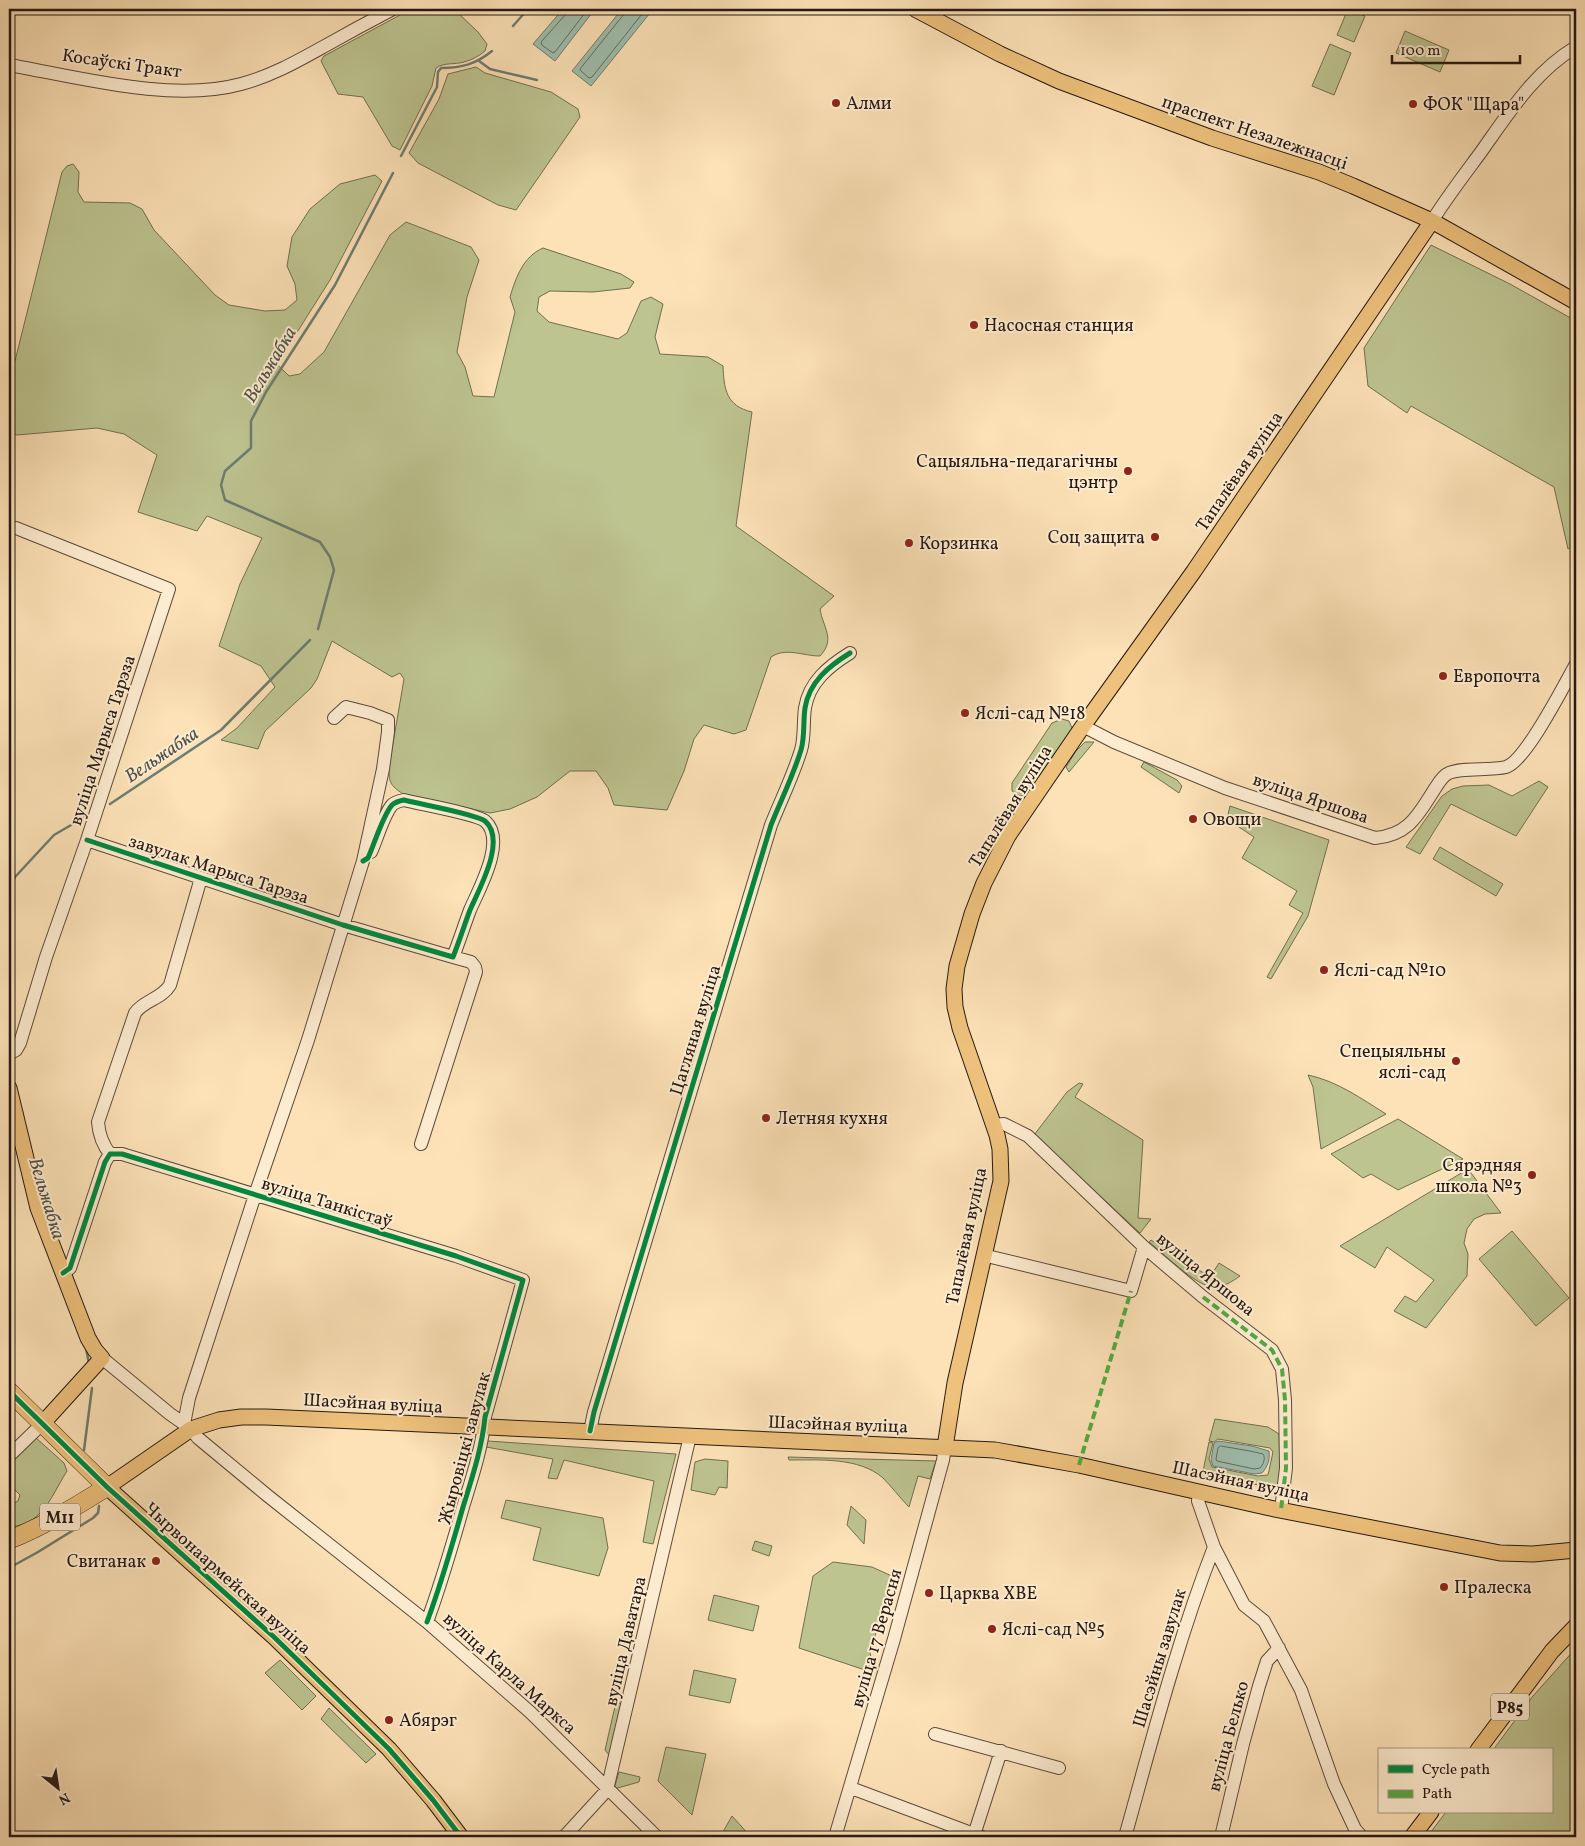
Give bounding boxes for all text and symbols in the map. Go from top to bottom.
scale bar [1392,32,1520,64]
text: 100 m [1400,41,1440,62]
street label: Косаўскі Тракт [60,44,183,85]
street label: праспект Незалежнасці [1158,90,1351,177]
place label: Алми [846,92,892,117]
place label: ФОК "Щара" [1423,93,1524,118]
marker: Алми [830,97,842,109]
marker: ФОК "Щара" [1407,98,1419,110]
place label: Насосная станция [984,314,1134,339]
marker: Насосная станция [968,319,980,331]
water label: Вельжабка [238,322,304,408]
street label: Тапалёвая вуліца [1191,407,1290,537]
place label: Сацыяльна-педагагічны цэнтр [916,450,1118,496]
marker: Сацыяльна-педагагічны цэнтр [1122,465,1134,477]
place label: Соц защита [1048,526,1145,551]
marker: Соц защита [1149,531,1161,543]
place label: Корзинка [919,532,999,557]
marker: Корзинка [903,537,915,549]
street label: вуліца Марыса Тарэза [64,652,143,829]
place label: Европочта [1453,665,1540,690]
marker: Европочта [1437,670,1449,682]
place label: Яслі-сад №18 [975,702,1085,727]
marker: Яслі-сад №18 [959,707,971,719]
water label: Вельжабка [120,721,204,790]
street label: Тапалёвая вуліца [964,741,1059,873]
street label: вуліца Яршова [1249,768,1372,831]
place label: Овощи [1203,808,1262,833]
marker: Овощи [1187,813,1199,825]
street label: завулак Марыса Тарэза [125,830,312,911]
place label: Яслі-сад №10 [1334,959,1446,984]
street label: Цагляная вуліца [665,962,728,1099]
marker: Яслі-сад №10 [1318,964,1330,976]
place label: Спецыяльны яслі-сад [1340,1040,1446,1086]
marker: Спецыяльны яслі-сад [1450,1055,1462,1067]
place label: Летняя кухня [776,1107,888,1132]
marker: Летняя кухня [760,1112,772,1124]
place label: Сярэдняя школа №3 [1436,1154,1522,1200]
water label: Вельжабка [21,1155,71,1243]
street label: Тапалёвая вуліца [941,1165,994,1308]
marker: Сярэдняя школа №3 [1526,1169,1538,1181]
street label: вуліца Танкістаў [258,1172,395,1235]
street label: вуліца Яршова [1150,1227,1260,1323]
street label: Жыровіцкі завулак [433,1369,498,1528]
street label: Шасэйная вуліца [302,1388,444,1421]
street label: Шасэйная вуліца [767,1411,908,1440]
street label: Шасэйная вуліца [1169,1456,1312,1509]
street label: Чырвонаармейская вуліца [138,1497,316,1661]
road number: М11 [40,1504,80,1530]
place label: Свитанак [67,1550,146,1575]
marker: Свитанак [150,1555,162,1567]
street label: вуліца 17 Верасня [846,1566,909,1711]
street label: вуліца Даватара [599,1574,654,1709]
place label: Пралеска [1454,1576,1532,1601]
marker: Пралеска [1438,1581,1450,1593]
place label: Царква ХВЕ [939,1582,1037,1607]
street label: Шасэйны завулак [1127,1585,1194,1731]
marker: Царква ХВЕ [923,1587,935,1599]
street label: вуліца Карла Маркса [437,1607,581,1741]
place label: Яслі-сад №5 [1002,1618,1105,1643]
marker: Яслі-сад №5 [986,1623,998,1635]
street label: вуліца Белько [1203,1678,1256,1795]
road number: Р85 [1491,1694,1529,1720]
place label: Абярэг [399,1709,457,1734]
marker: Абярэг [383,1714,395,1726]
legend [1378,1748,1552,1814]
text: Cycle path [1422,1760,1490,1781]
north arrow [32,1764,82,1814]
text: Path [1422,1784,1452,1805]
text: N [55,1787,73,1809]

